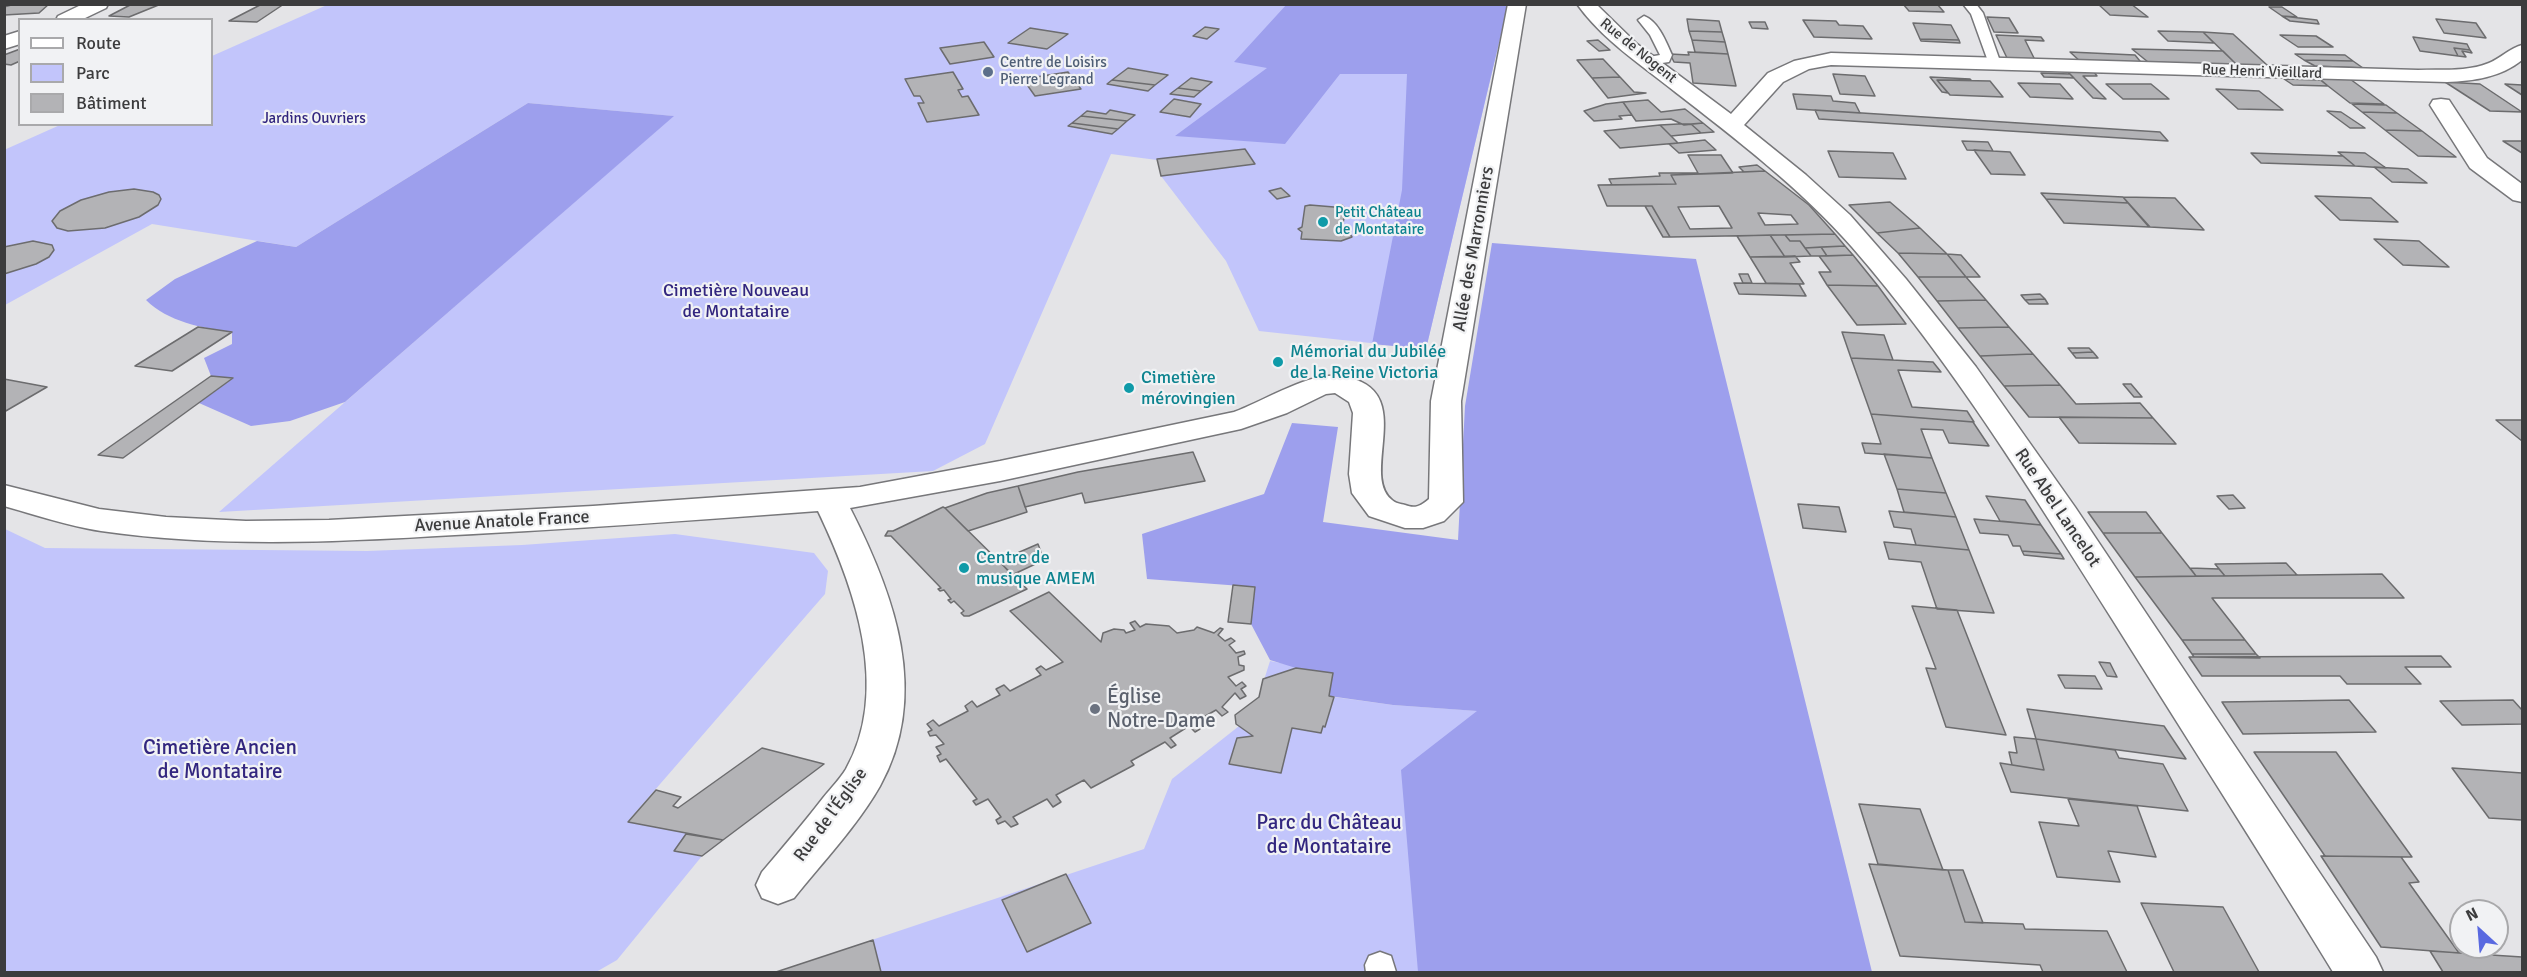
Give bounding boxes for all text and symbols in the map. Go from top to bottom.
street label: Rue de Nogent [1596,15,1680,87]
legend [18,18,213,126]
text: Route [76,32,121,54]
place label: Centre de Loisirs Pierre Legrand [1000,54,1107,89]
street label: Rue Henri Vieillard [2201,61,2323,83]
text: Parc [76,62,110,84]
marker: Centre de Loisirs Pierre Legrand [981,65,995,79]
text: Bâtiment [76,92,147,114]
park label: Jardins Ouvriers [262,110,366,128]
street label: Allée des Marronniers [1449,165,1499,333]
place label: Petit Château de Montataire [1335,204,1424,239]
marker: Petit Château de Montataire [1316,215,1330,229]
park label: Cimetière Nouveau de Montataire [663,280,809,322]
place label: Mémorial du Jubilée de la Reine Victoria [1290,341,1446,384]
marker: Mémorial du Jubilée de la Reine Victoria [1271,355,1285,369]
place label: Cimetière mérovingien [1141,367,1236,410]
marker: Cimetière mérovingien [1122,381,1136,395]
street label: Rue Abel Lancelot [2009,445,2105,571]
street label: Avenue Anatole France [414,507,590,537]
place label: Centre de musique AMEM [976,547,1096,590]
marker: Centre de musique AMEM [957,561,971,575]
place label: Église Notre-Dame [1107,684,1216,734]
marker: Église Notre-Dame [1088,702,1102,716]
park label: Cimetière Ancien de Montataire [143,735,297,785]
street label: Rue de l'Église [790,764,872,866]
park label: Parc du Château de Montataire [1256,810,1402,860]
north arrow [2449,899,2509,959]
text: N [2463,903,2481,926]

